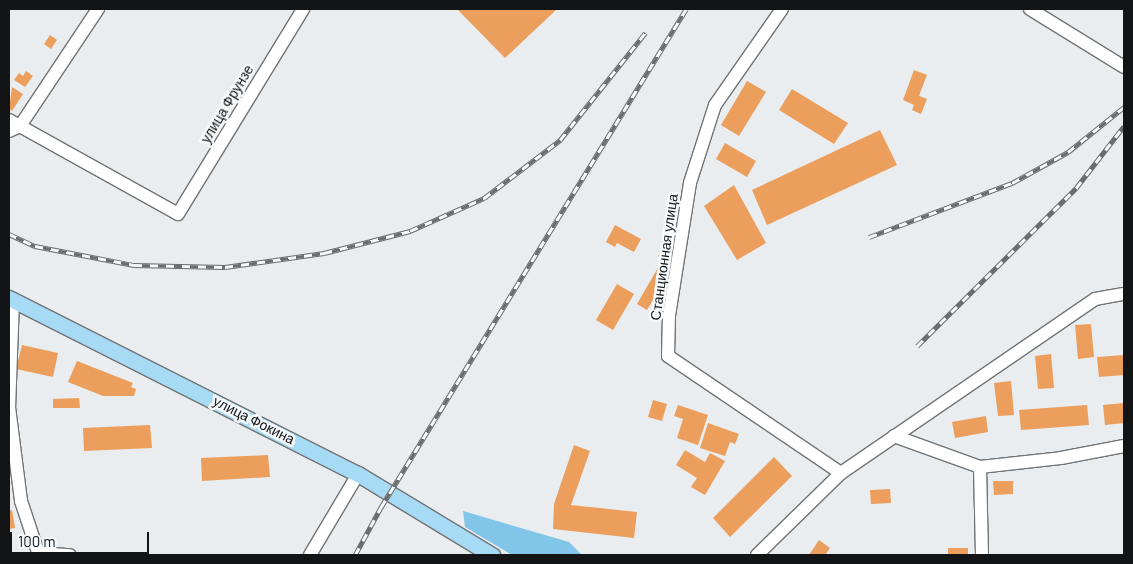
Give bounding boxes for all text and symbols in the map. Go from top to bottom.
street label: улица Фрунзе [197,62,257,146]
street label: Станционная улица [647,193,681,321]
street label: улица Фокина [210,392,298,448]
scale bar [12,522,151,554]
text: 100 m [18,532,56,550]

